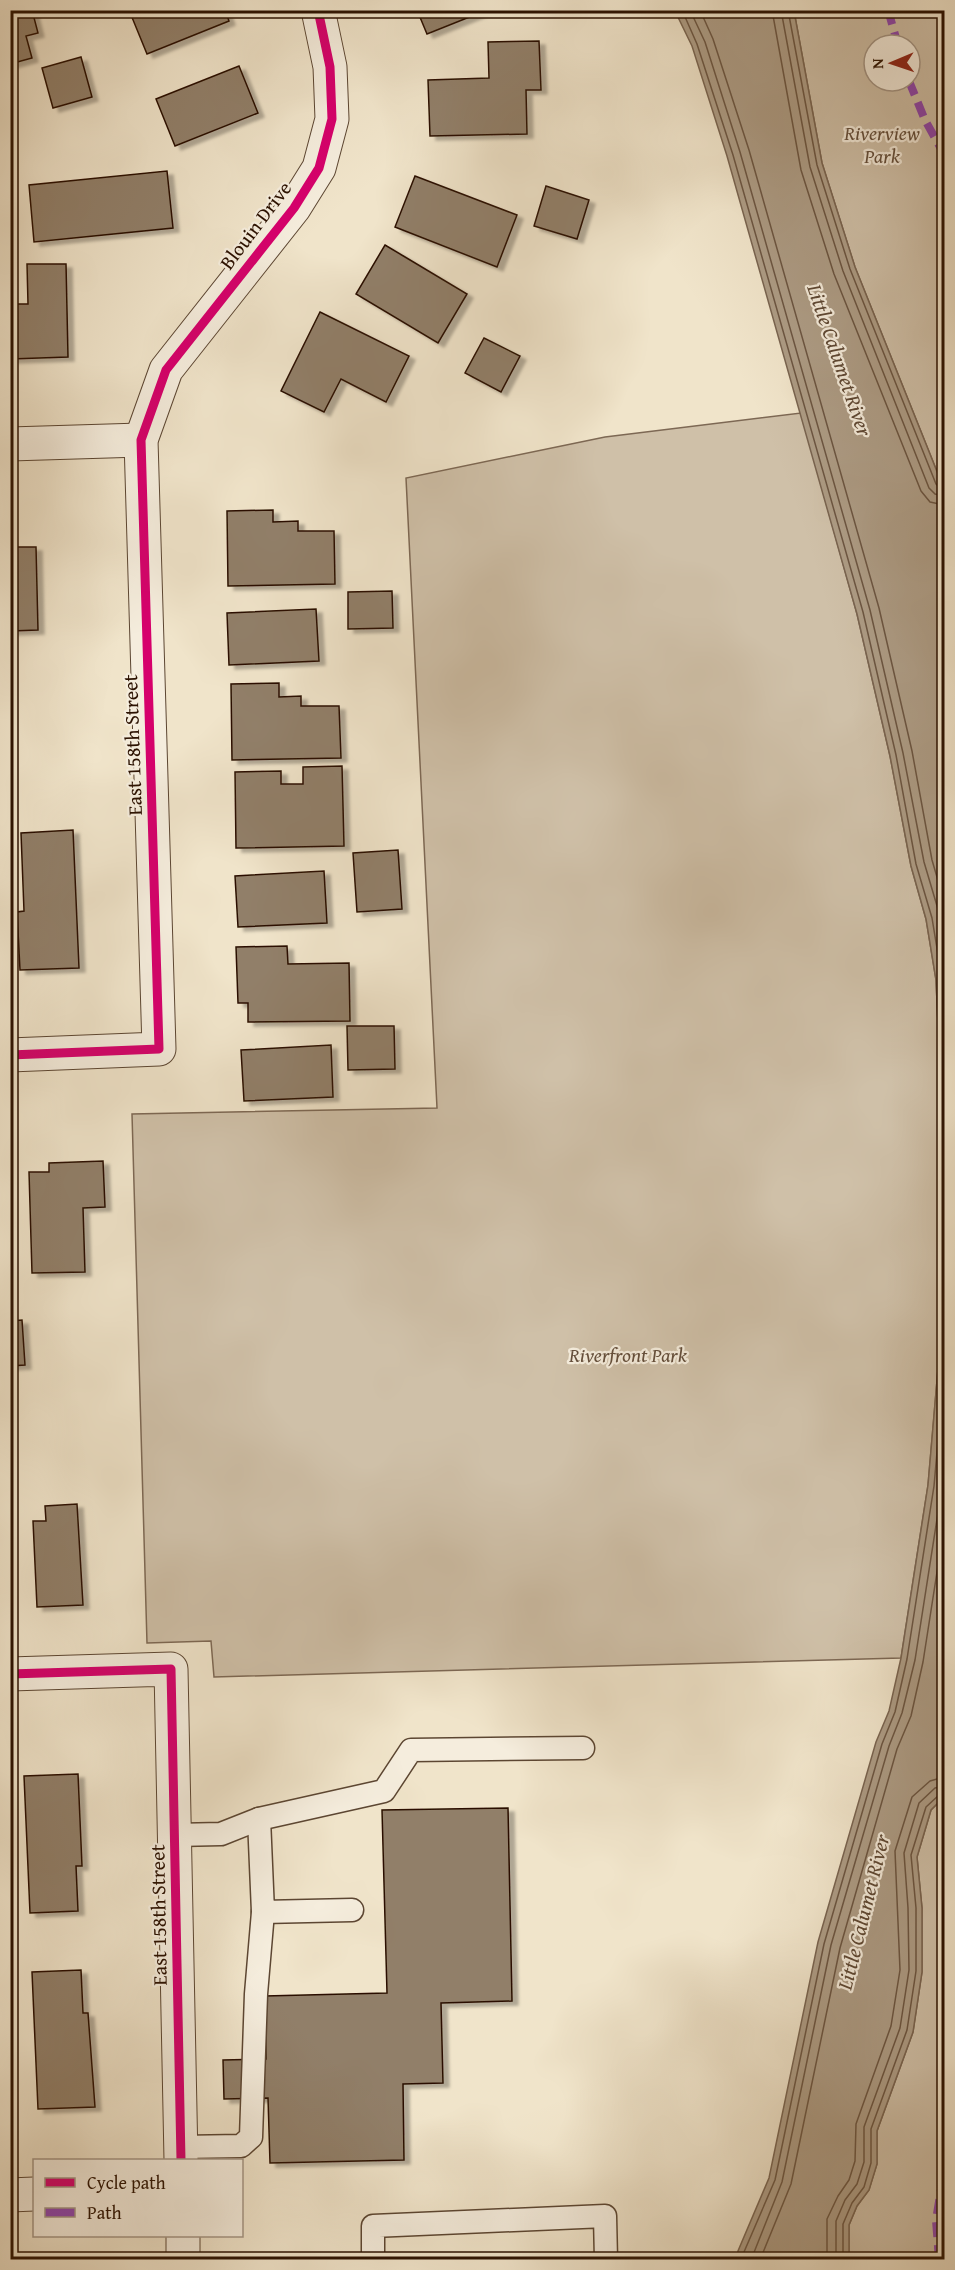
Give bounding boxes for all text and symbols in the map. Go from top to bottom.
north arrow [862,33,922,93]
text: N [865,57,889,69]
park label: Riverview Park [843,118,920,170]
street label: Blouin Drive [212,175,298,275]
water label: Little Calumet River [799,279,881,441]
street label: East 158th Street [115,674,149,816]
park label: Riverfront Park [568,1340,688,1369]
water label: Little Calumet River [828,1830,898,1994]
street label: East 158th Street [142,1844,174,1986]
legend [33,2159,243,2237]
text: Cycle path [87,2169,166,2196]
text: Path [87,2199,122,2226]

